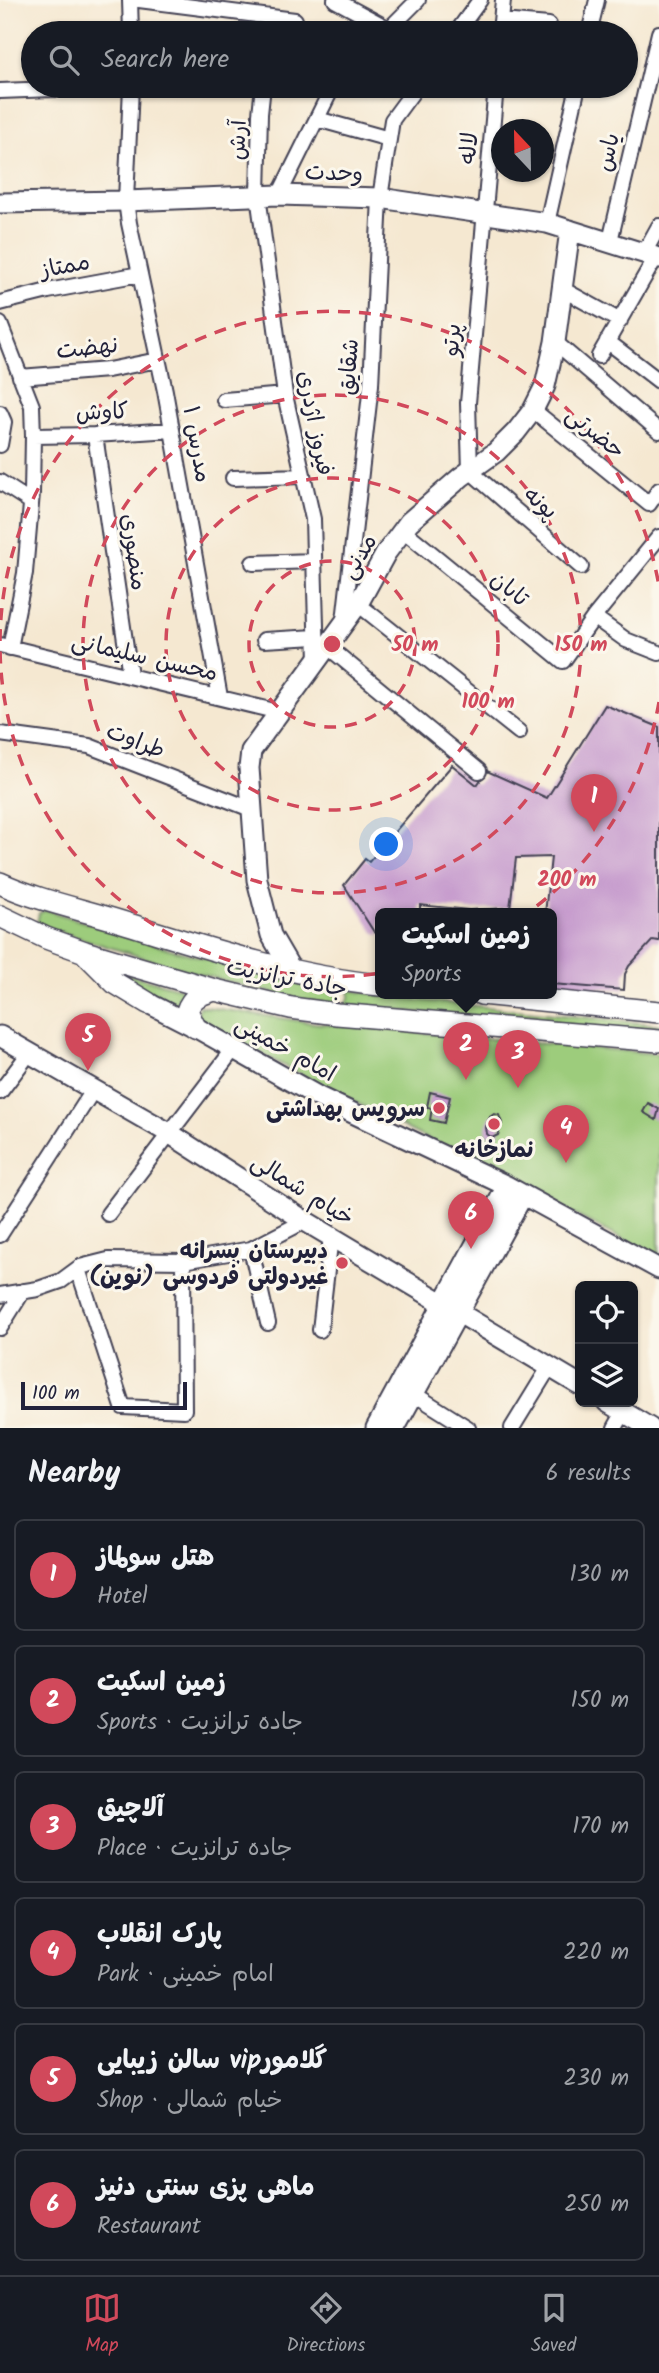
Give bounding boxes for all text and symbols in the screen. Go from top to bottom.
search box [21,21,638,98]
text: Search here [101,39,229,81]
icon: search [45,41,83,79]
street label: آرش [220,118,258,161]
north arrow [491,119,554,182]
street label: یاس [587,129,631,175]
street label: لاله [451,131,489,166]
street label: وحدت [304,155,364,193]
street label: ممتاز [36,245,93,290]
street label: پرتو [434,322,472,359]
street label: نهضت [54,328,120,370]
street label: شقایق [330,338,370,397]
street label: فیروز اژدری [286,368,342,479]
street label: کاوش [75,394,129,432]
street label: حضرتی [557,398,632,469]
street label: مدرس ۱ [172,403,220,486]
street label: پونه [514,478,565,529]
street label: منصوری [110,512,156,593]
street label: مدنی [332,527,387,587]
street label: تابان [482,563,536,617]
street label: محسن سلیمانی [68,624,221,692]
text: 50 m [391,629,438,662]
text: 150 m [554,629,608,662]
centre of rings [320,632,344,656]
text: 100 m [461,686,515,719]
street label: طراوت [100,714,170,770]
pin: 1 [571,774,617,832]
your location [369,827,403,861]
text: 200 m [537,864,597,897]
popup [375,908,557,999]
text: زمین اسکیت [402,915,530,957]
street label: جاده ترانزیت [223,950,350,1008]
text: Sports [402,957,462,993]
street label: امام خمینی [228,1007,342,1092]
pin: 5 [65,1013,111,1071]
pin: 2 [443,1022,489,1080]
pin: 3 [495,1030,541,1088]
place label: سرویس بهداشتی [266,1092,425,1128]
marker: سرویس بهداشتی [431,1100,447,1116]
pin: 4 [543,1105,589,1163]
marker: نمازخانه [486,1116,502,1132]
place label: نمازخانه [455,1133,533,1169]
street label: خیام شمالی [243,1145,360,1237]
pin: 6 [448,1191,494,1249]
place label: دبیرستان پسرانه غیردولتی فردوسی (نوین) [89,1234,328,1296]
marker: دبیرستان پسرانه غیردولتی فردوسی (نوین) [334,1255,350,1271]
map controls [575,1281,638,1407]
button: locate [575,1281,638,1344]
button: layers [575,1344,638,1407]
scale bar [21,1379,187,1411]
text: 100 m [32,1379,80,1409]
text: Nearby [28,1450,120,1498]
text: 6 results [546,1456,631,1492]
text: هتل سولماز [97,1537,214,1579]
text: 1 [50,1557,56,1593]
text: 130 m [570,1557,629,1593]
text: Hotel [97,1579,148,1615]
text: زمین اسکیت [97,1662,226,1704]
text: 2 [46,1683,60,1719]
text: 150 m [570,1683,629,1719]
text: Sports · جاده ترانزیت [97,1705,303,1741]
text: آلاچیق [97,1788,164,1830]
text: 3 [47,1809,59,1845]
text: 170 m [572,1809,629,1845]
text: Place · جاده ترانزیت [97,1831,292,1867]
text: پارک انقلاب [97,1914,222,1956]
text: 4 [47,1935,59,1971]
text: 220 m [563,1935,629,1971]
text: Park · امام خمینی [97,1957,274,1993]
text: سالن زیبایی vipگلامور [97,2040,327,2082]
text: 5 [47,2061,59,2097]
text: 230 m [563,2061,629,2097]
text: Shop · خیام شمالی [97,2083,282,2119]
text: ماهی پزی سنتی دنیز [97,2167,315,2209]
text: 6 [47,2187,59,2223]
text: 250 m [564,2187,629,2223]
text: Restaurant [97,2209,201,2245]
tab: Map [83,2289,121,2361]
tab: Directions [287,2289,365,2361]
tab: Saved [531,2289,576,2361]

